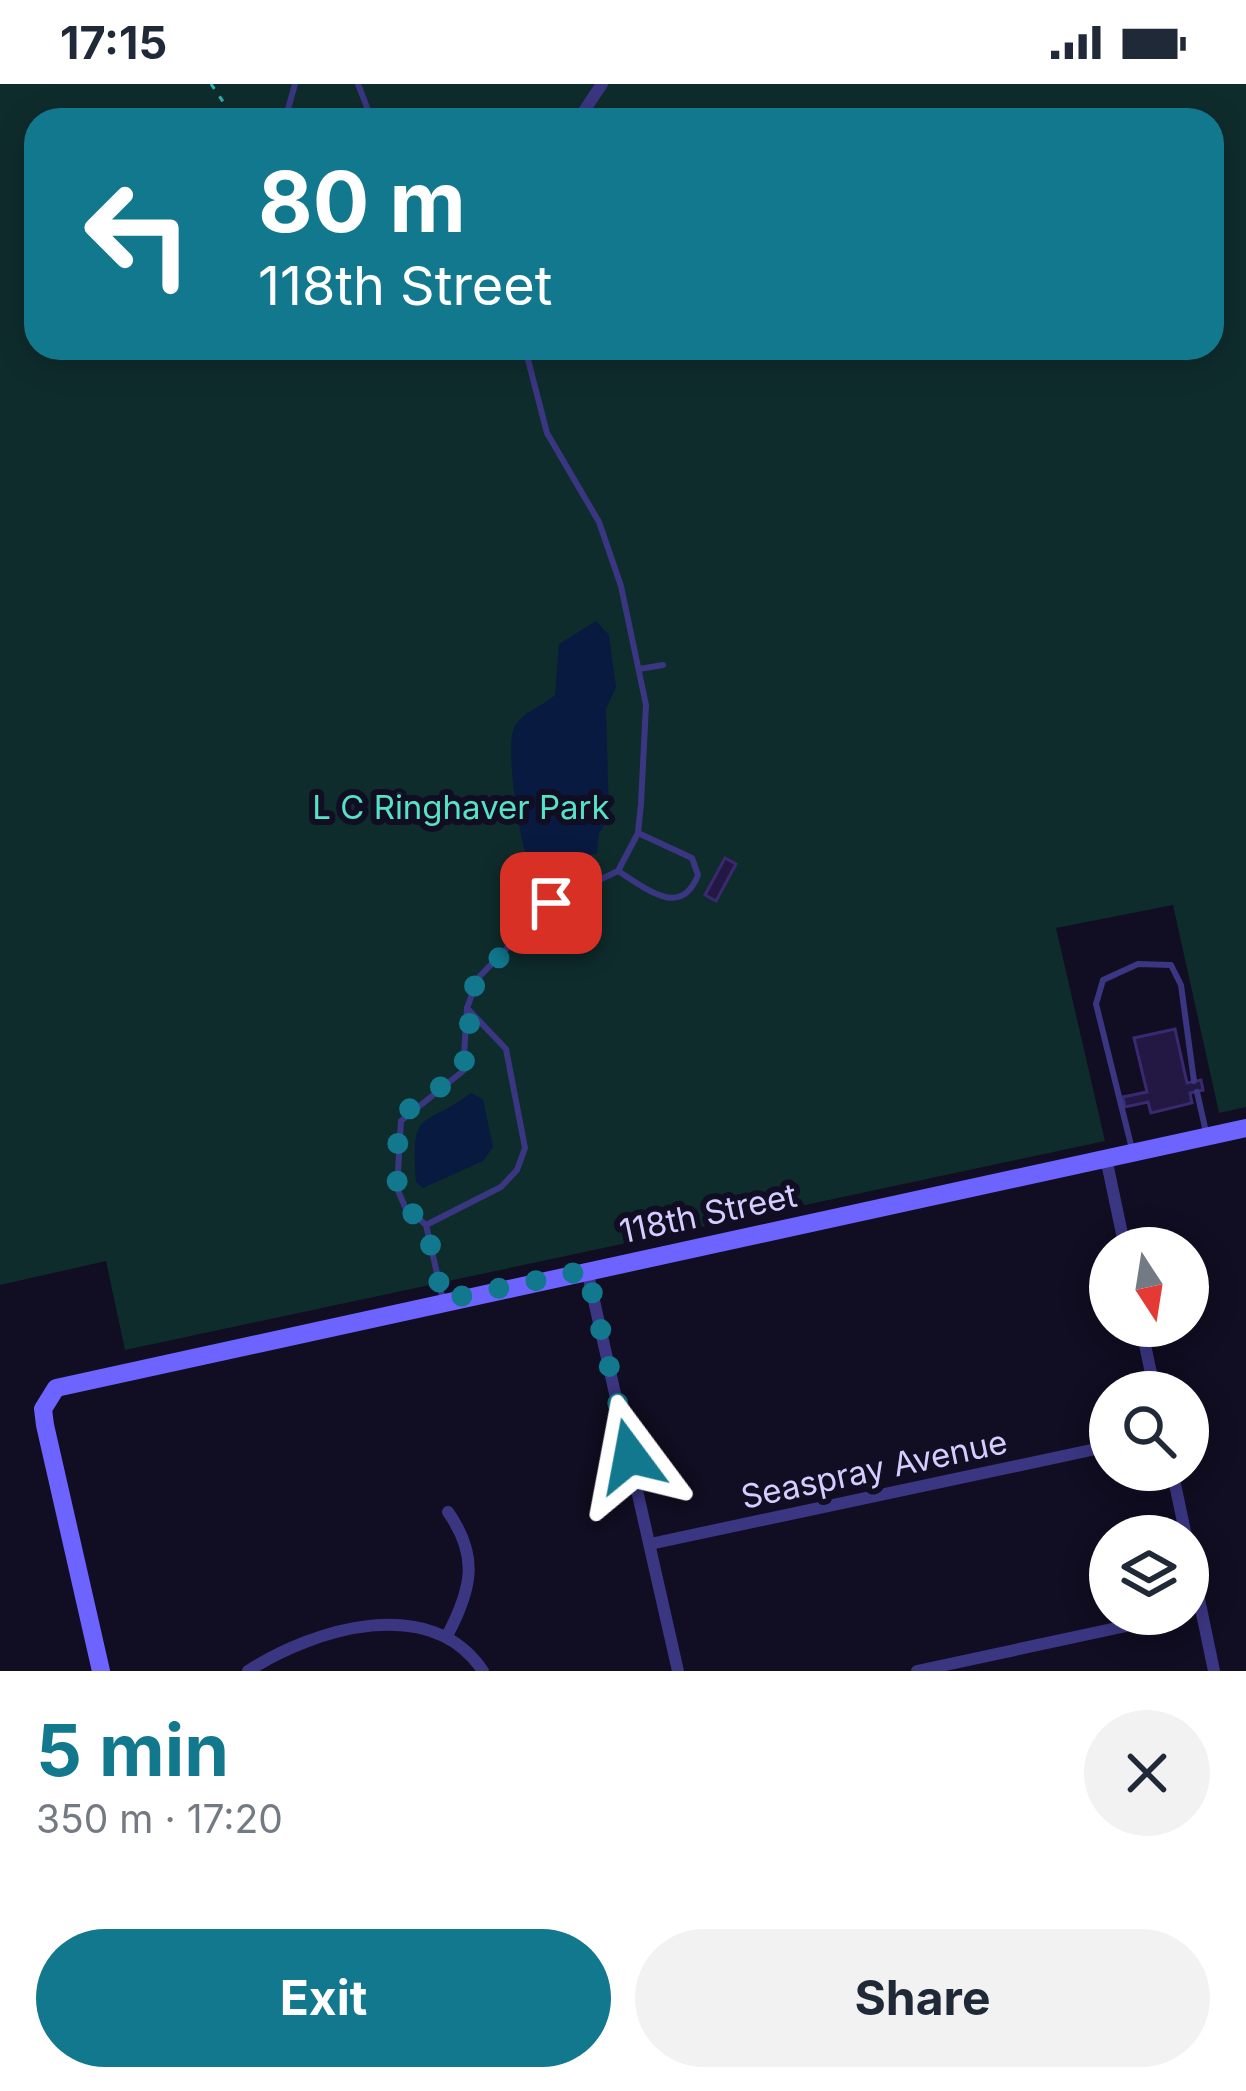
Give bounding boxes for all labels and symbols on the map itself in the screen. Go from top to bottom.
park label: L C Ringhaver Park [312,787,610,827]
pin [500,852,602,954]
street label: 118th Street [616,1175,800,1251]
north arrow [1089,1227,1209,1347]
position arrow [567,1393,693,1519]
street label: Seaspray Avenue [737,1421,1011,1517]

